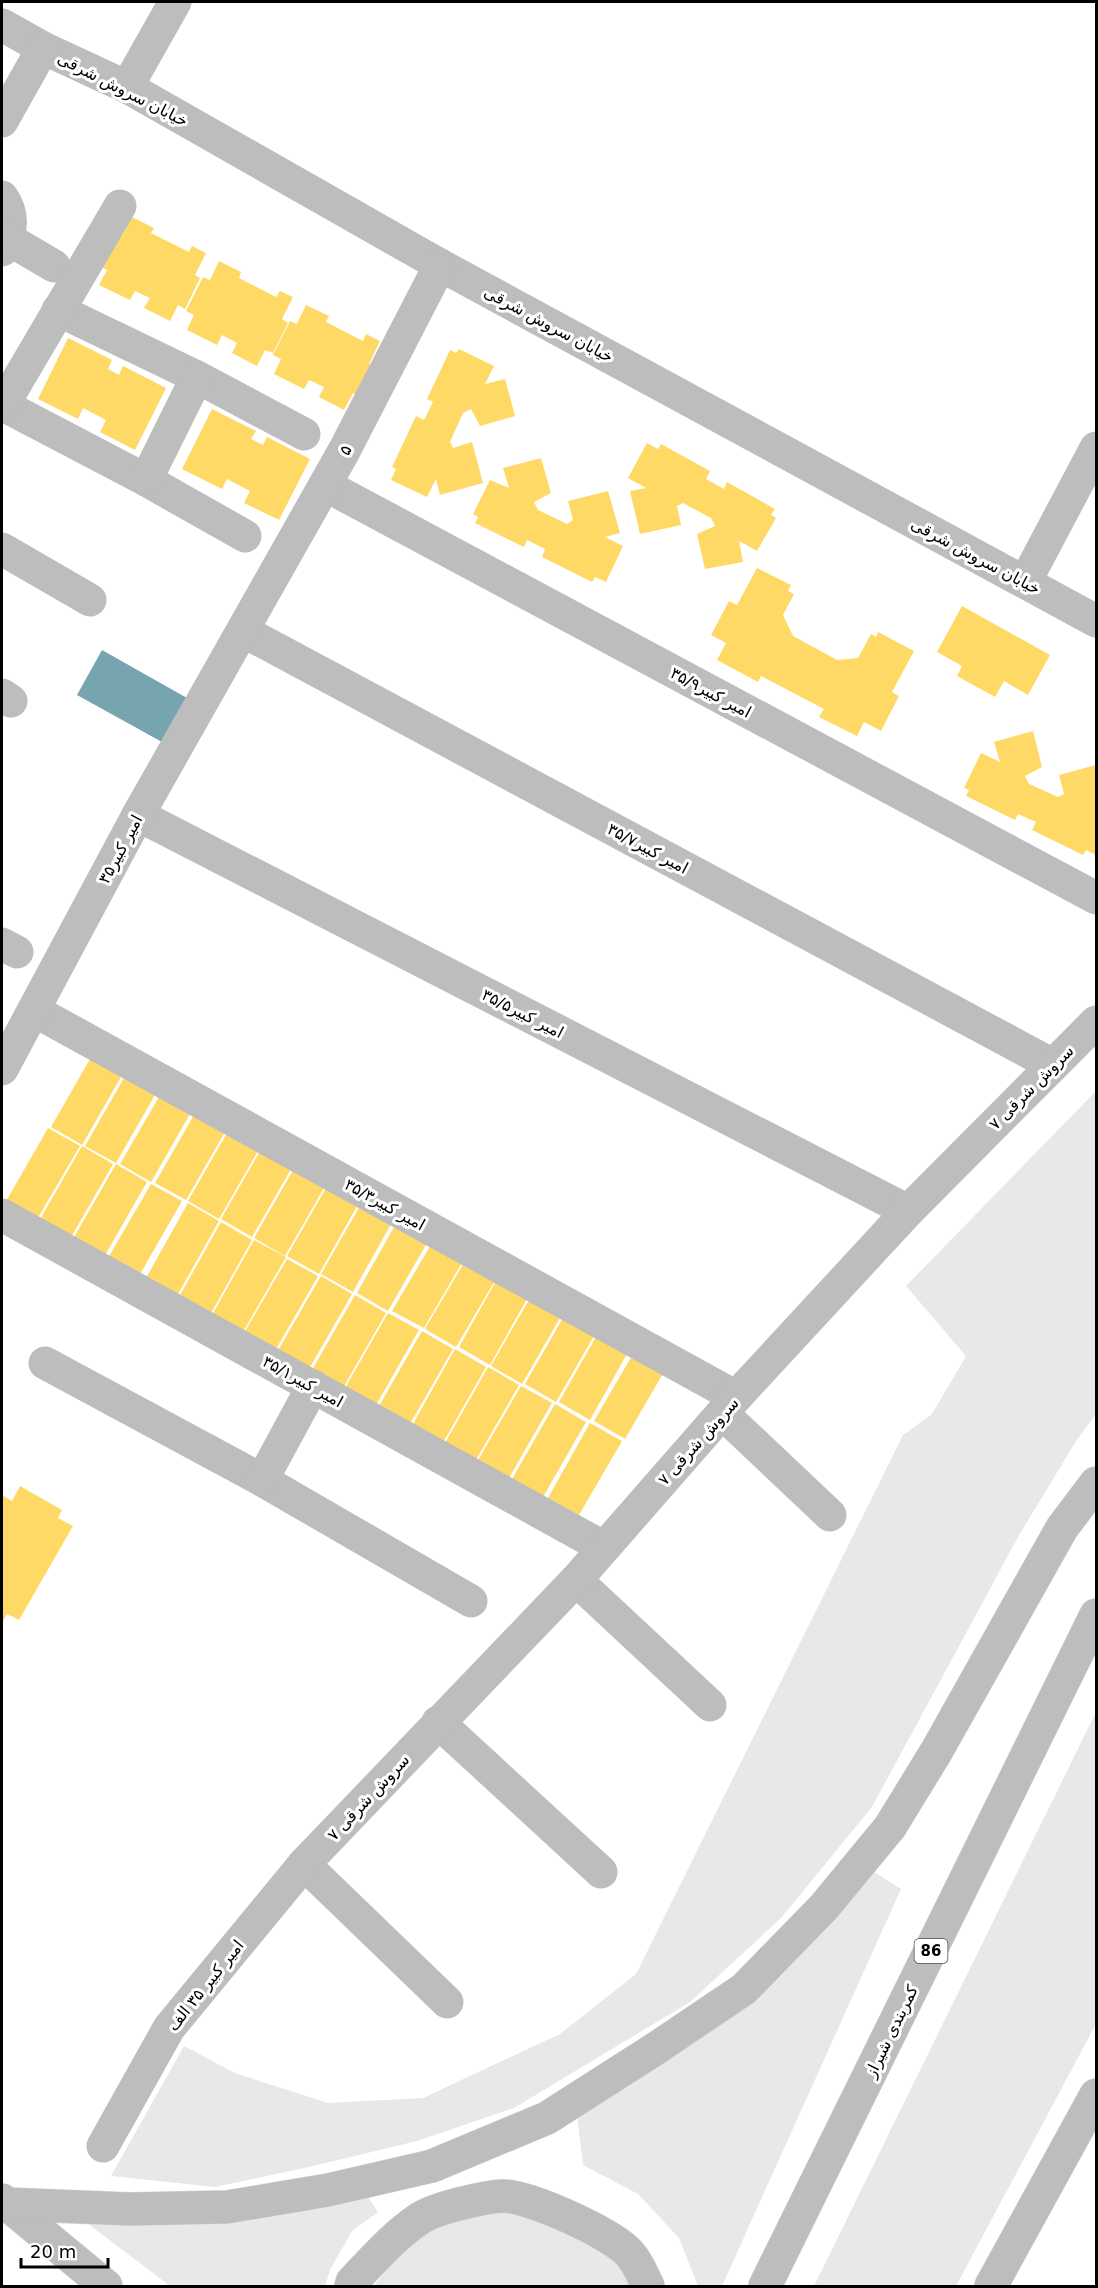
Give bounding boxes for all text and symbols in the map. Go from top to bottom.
street label: خیابان سروش شرقی [54,48,191,131]
street label: خیابان سروش شرقی [480,282,617,367]
street label: ۵ [335,442,356,458]
street label: خیابان سروش شرقی [907,514,1044,599]
street label: امیر کبیر۳۵/۹ [667,663,755,723]
street label: امیر کبیر۳۵ [94,812,147,887]
street label: امیر کبیر۳۵/۷ [604,819,692,879]
street label: امیر کبیر۳۵/۵ [478,985,567,1043]
street label: سروش شرقی ۷ [985,1041,1078,1134]
street label: امیر کبیر۳۵/۳ [341,1175,428,1235]
street label: امیر کبیر۳۵/۱ [259,1352,346,1412]
street label: سروش شرقی ۷ [654,1394,743,1490]
street label: سروش شرقی ۷ [323,1750,414,1845]
street label: امیر کبیر ۳۵ الف [163,1936,249,2035]
road number: 86 [914,1939,948,1963]
street label: کمربندی شیراز [861,1982,923,2082]
scale bar [21,2231,108,2269]
text: 20 m [30,2241,76,2262]

